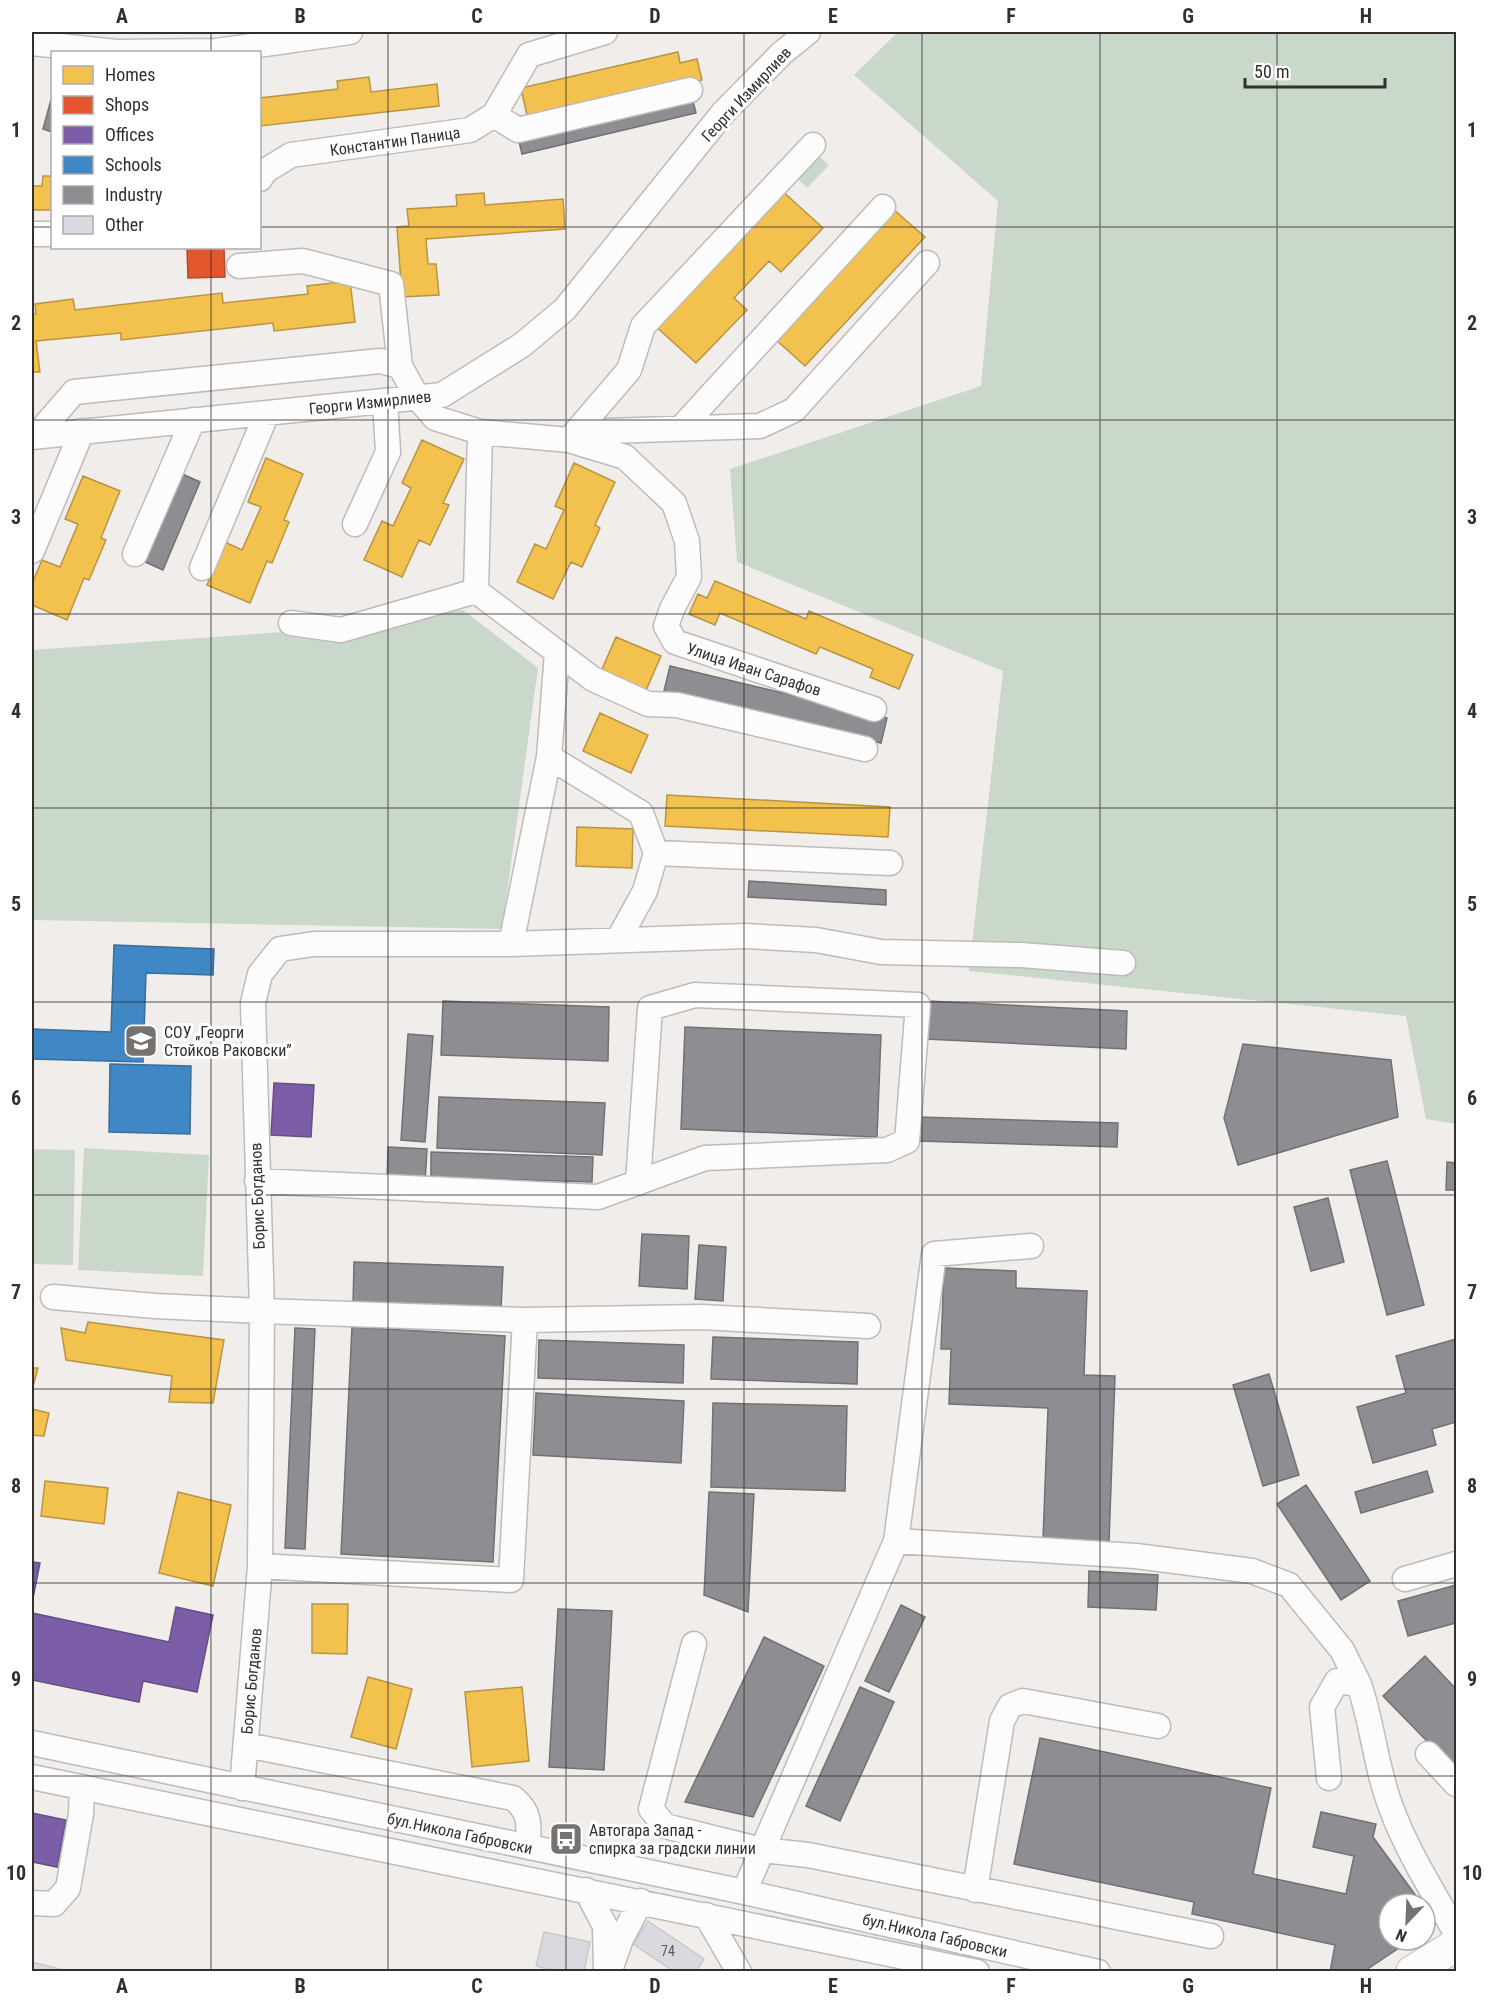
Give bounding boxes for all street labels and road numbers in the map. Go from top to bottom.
street label: Георги Измирлиев [698,43,795,146]
street label: Константин Паница [329,123,462,160]
street label: Георги Измирлиев [308,387,432,418]
street label: Улица Иван Сарафов [684,639,823,700]
street label: Борис Богданов [246,1142,269,1250]
street label: Борис Богданов [237,1627,266,1735]
street label: бул.Никола Габровски [385,1809,534,1858]
street label: бул.Никола Габровски [861,1910,1009,1961]

